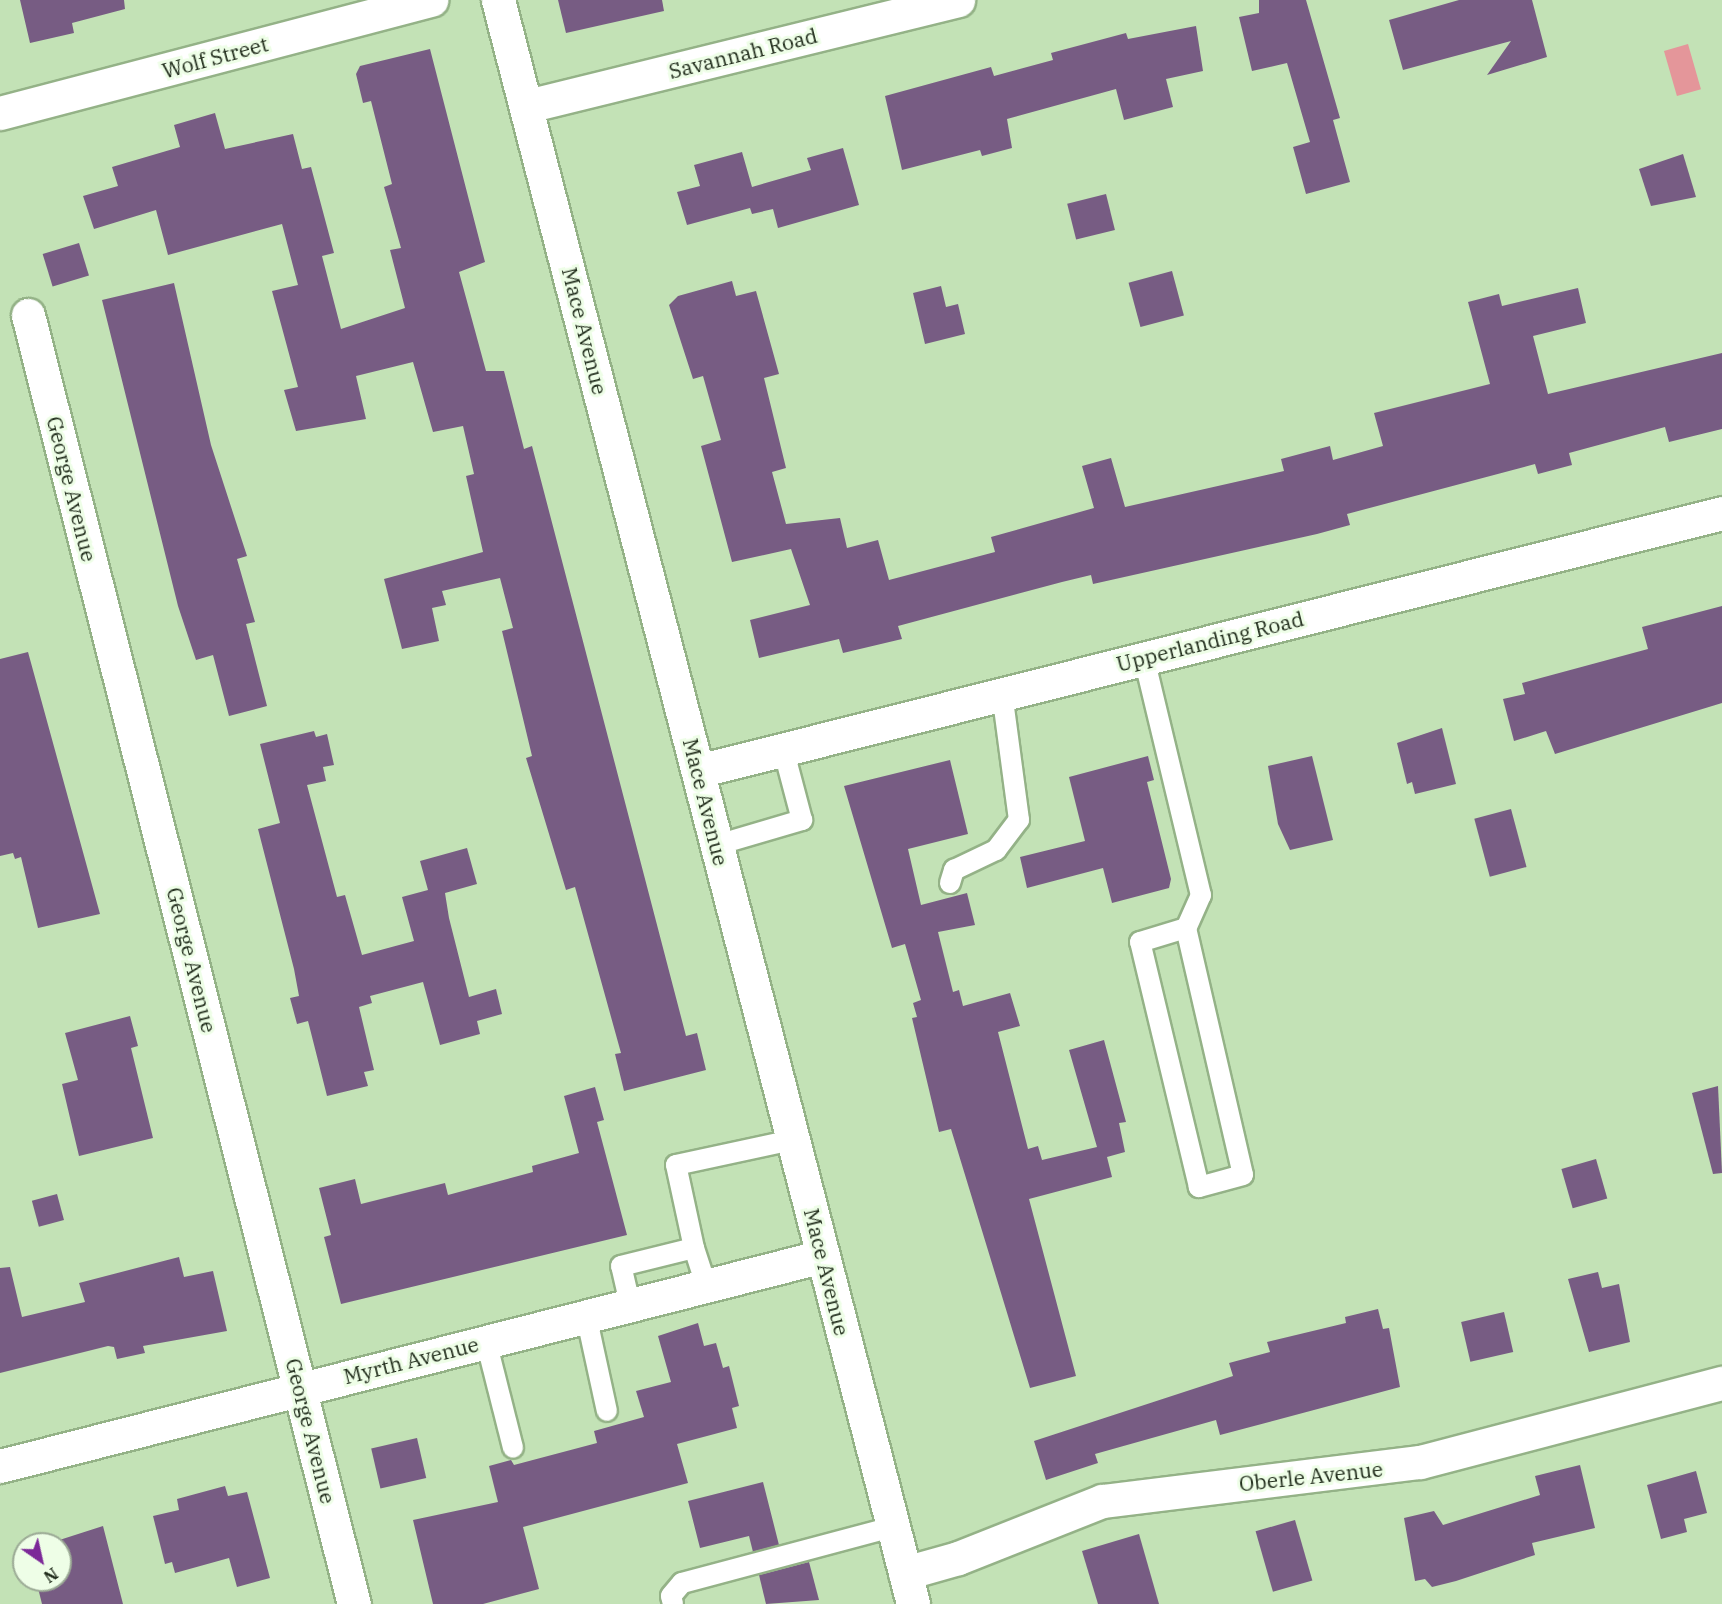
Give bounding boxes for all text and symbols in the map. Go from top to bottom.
street label: Savannah Road [666,22,820,84]
street label: Wolf Street [159,31,271,83]
street label: Mace Avenue [557,265,613,397]
street label: George Avenue [42,414,102,564]
street label: Upperlanding Road [1114,606,1306,676]
street label: Mace Avenue [678,736,734,868]
street label: George Avenue [162,885,222,1035]
street label: Mace Avenue [799,1206,855,1338]
street label: Myrth Avenue [341,1331,481,1389]
street label: George Avenue [281,1356,341,1506]
street label: Oberle Avenue [1238,1456,1384,1496]
north arrow [12,1532,72,1592]
text: N [40,1563,62,1587]

